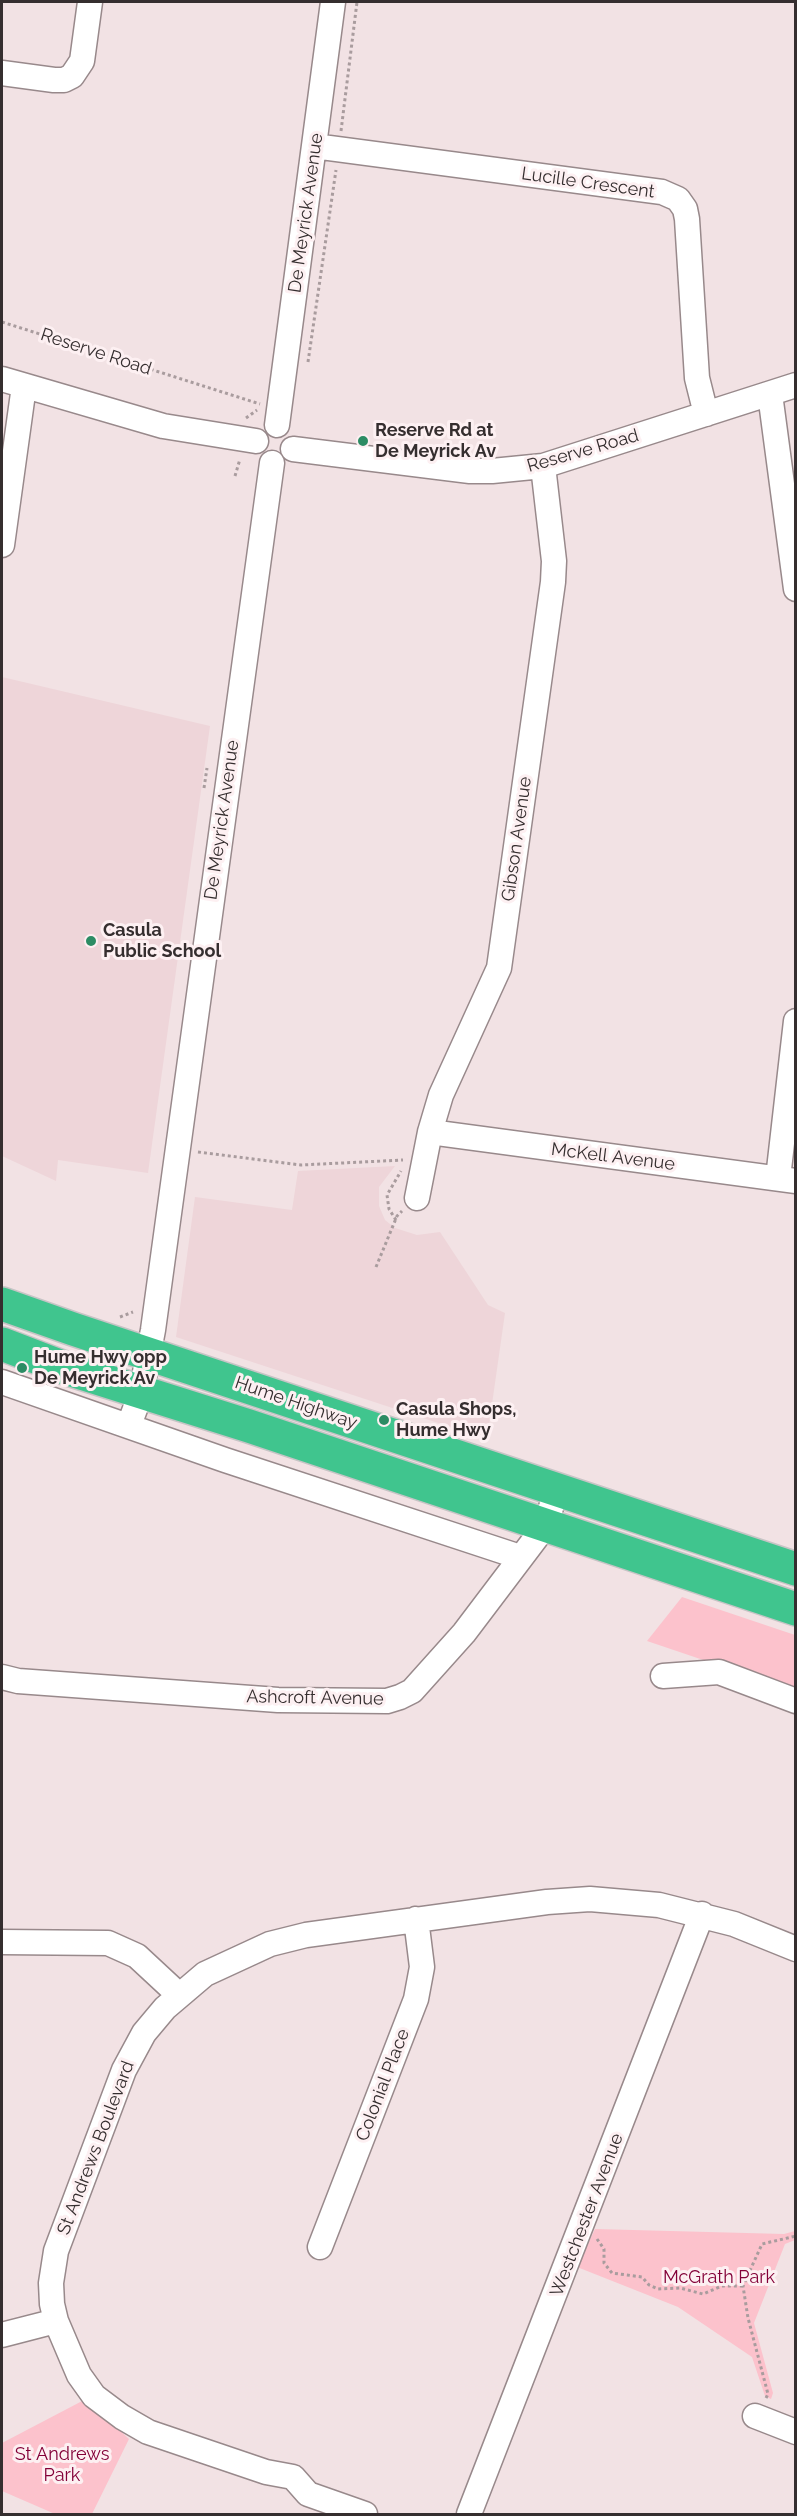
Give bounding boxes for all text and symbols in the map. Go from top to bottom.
street label: De Meyrick Avenue [284,132,328,294]
street label: Lucille Crescent [520,163,656,203]
street label: Reserve Road [38,324,154,380]
place label: Reserve Rd at De Meyrick Av [375,420,496,462]
street label: Reserve Road [525,425,641,477]
marker: Reserve Rd at De Meyrick Av [356,434,370,448]
street label: De Meyrick Avenue [200,739,244,901]
street label: Gibson Avenue [498,775,536,903]
place label: Casula Public School [103,920,221,962]
marker: Casula Public School [84,934,98,948]
street label: McKell Avenue [550,1139,676,1175]
place label: Hume Hwy opp De Meyrick Av [34,1347,167,1390]
marker: Hume Hwy opp De Meyrick Av [15,1361,29,1375]
street label: Hume Highway [232,1372,360,1434]
place label: Casula Shops, Hume Hwy [396,1399,516,1442]
marker: Casula Shops, Hume Hwy [377,1413,391,1427]
street label: Ashcroft Avenue [246,1686,384,1710]
street label: Colonial Place [352,2026,414,2144]
street label: St Andrews Boulevard [53,2058,139,2238]
street label: Westchester Avenue [546,2130,628,2300]
park label: McGrath Park [663,2267,775,2289]
park label: St Andrews Park [15,2444,109,2486]

